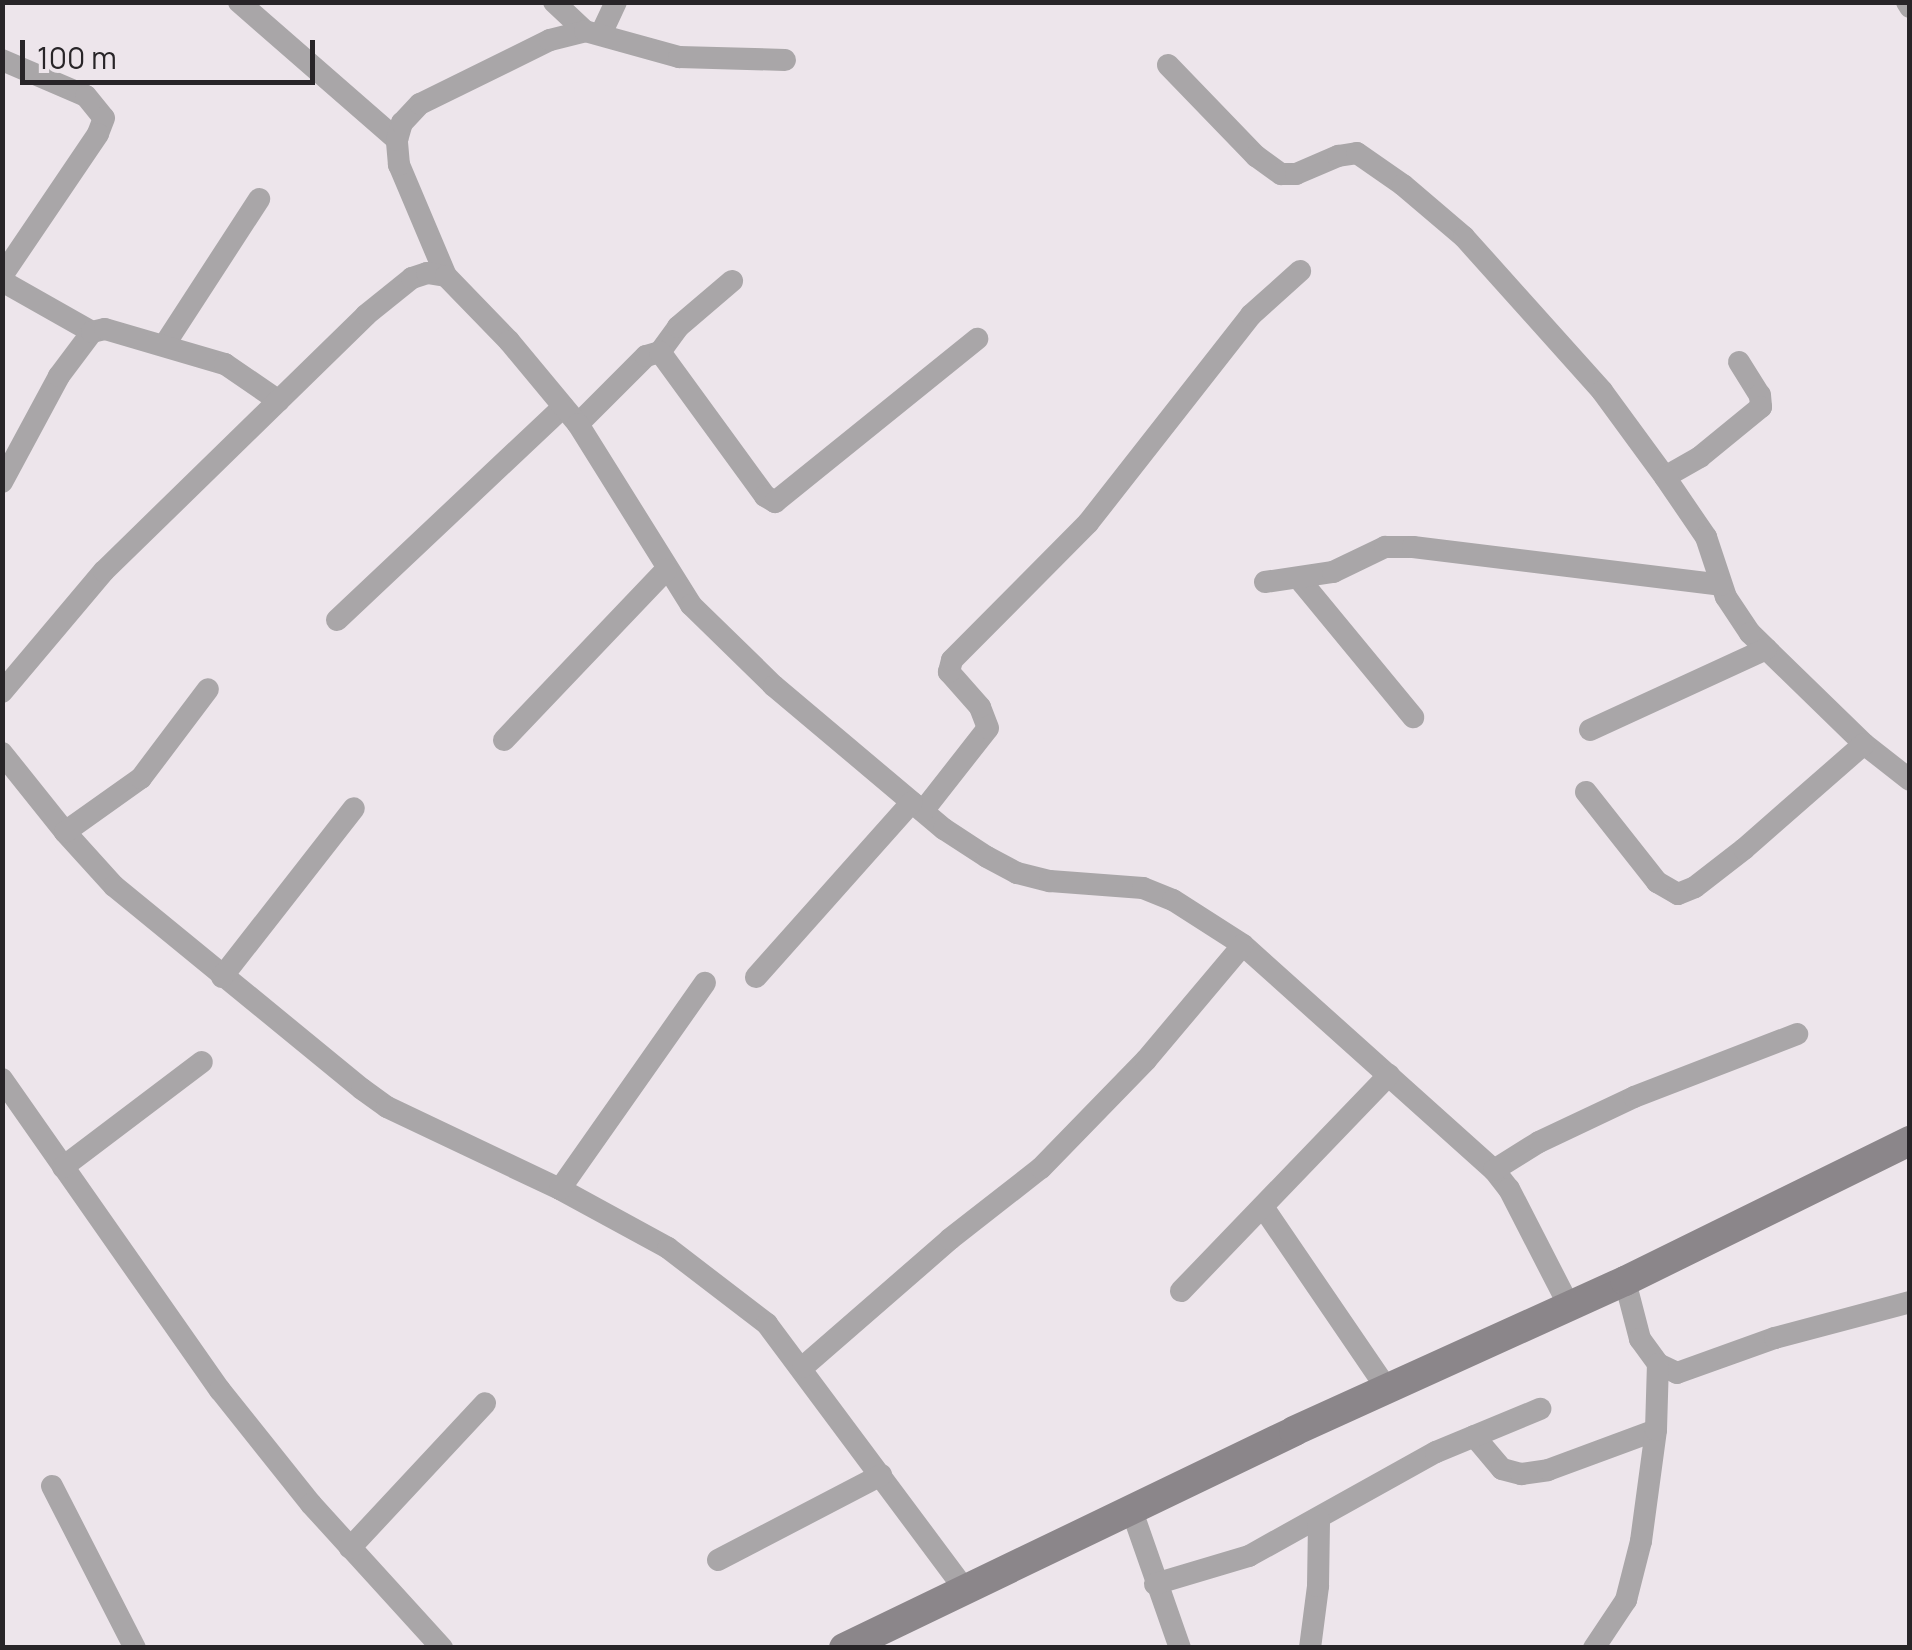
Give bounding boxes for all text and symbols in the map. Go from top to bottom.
scale bar [25,20,320,82]
text: 100 m [37,37,117,78]

